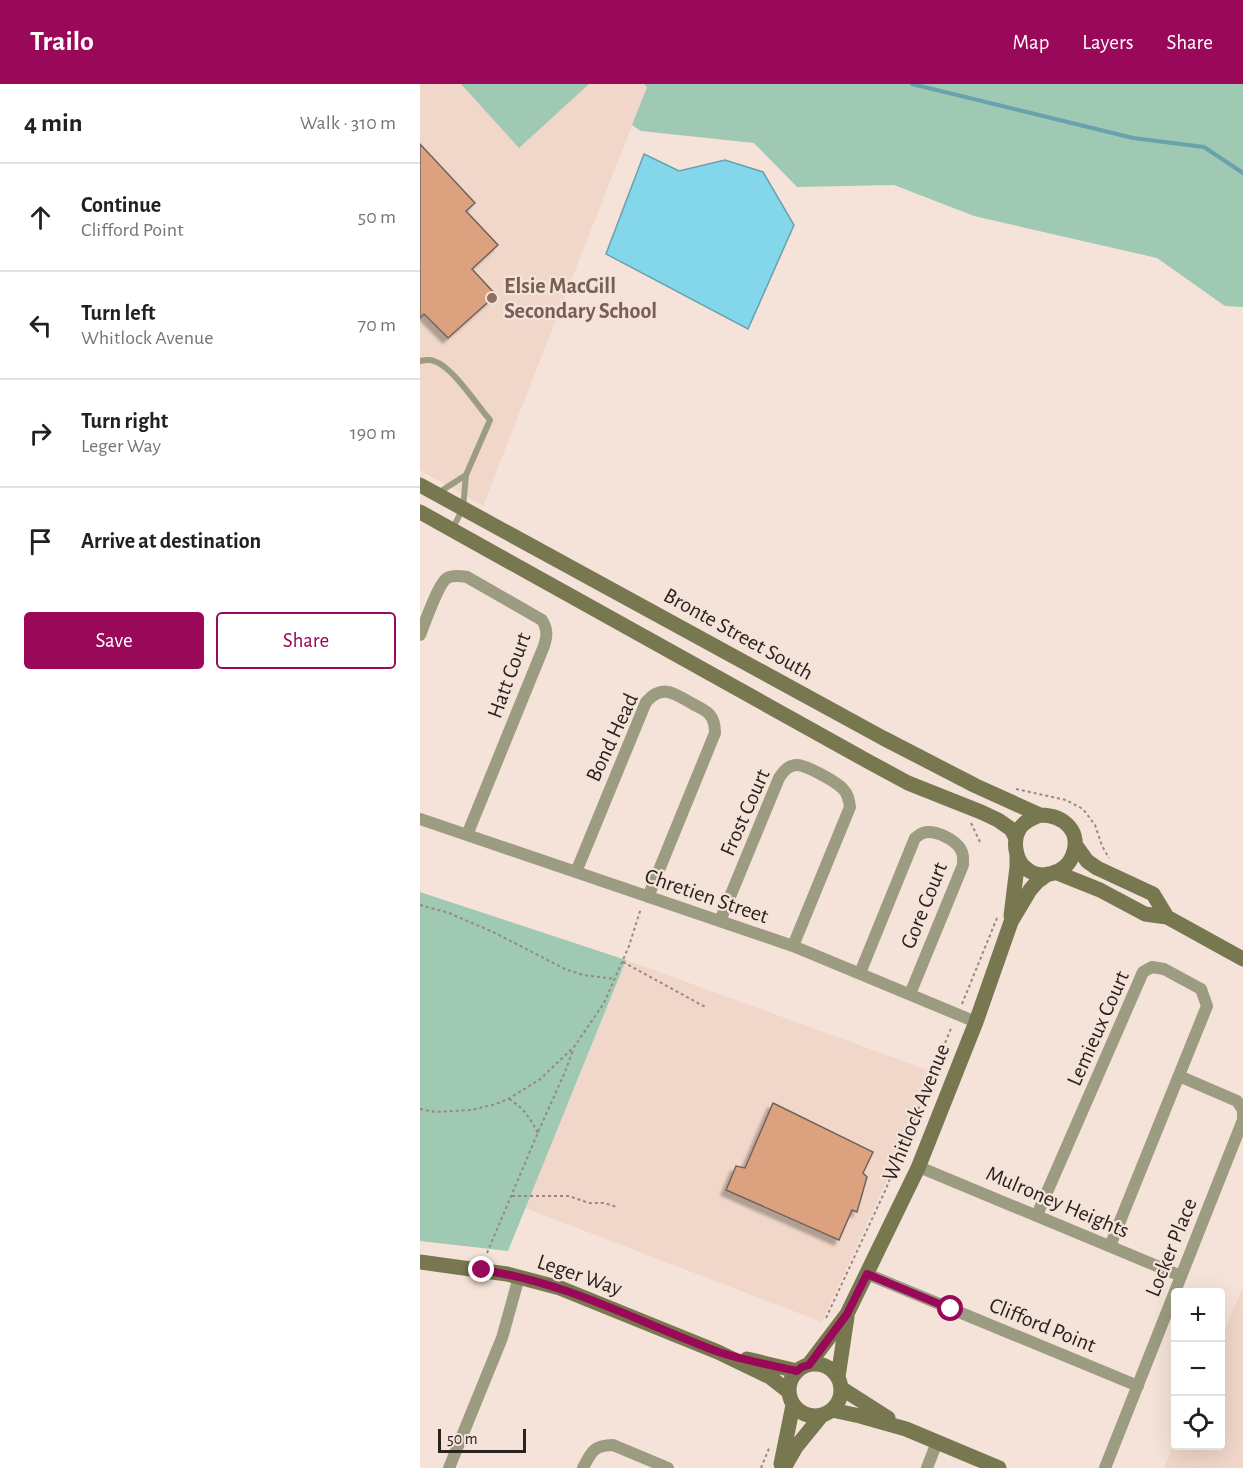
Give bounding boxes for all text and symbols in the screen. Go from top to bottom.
text: Trailo [30,28,94,56]
text: Map [1013,32,1049,53]
text: Layers [1082,32,1133,53]
text: Share [1166,32,1213,53]
text: 4 min [24,110,83,136]
text: Walk · 310 m [300,113,396,133]
text: Continue [81,194,161,216]
icon: ahead [24,201,57,234]
text: 50 m [358,207,396,227]
text: Clifford Point [81,220,184,240]
place label: Elsie MacGill Secondary School [504,275,657,323]
marker: Elsie MacGill Secondary School [485,291,499,305]
text: Turn left [81,302,155,324]
icon: left [24,309,57,342]
text: 70 m [358,315,396,335]
text: Whitlock Avenue [81,328,213,348]
text: Turn right [81,410,168,432]
icon: right [24,417,57,450]
text: 190 m [350,423,396,443]
text: Leger Way [81,436,161,456]
icon: arrive [24,525,57,558]
text: Arrive at destination [81,530,261,552]
street label: Bronte Street South [660,584,817,684]
button: Save [24,612,204,669]
button: Share [216,612,396,669]
street label: Hatt Court [483,630,535,721]
street label: Bond Head [582,690,642,785]
street label: Frost Court [716,766,774,859]
street label: Gore Court [897,859,951,952]
street label: Chretien Street [642,865,771,927]
street label: Lemieux Court [1063,968,1133,1089]
street label: Whitlock Avenue [878,1041,953,1184]
street label: Mulroney Heights [983,1162,1132,1242]
street label: Locker Place [1141,1195,1201,1300]
street label: Leger Way [534,1250,625,1300]
route end [468,1256,494,1282]
map controls [1171,1288,1225,1450]
button: + [1171,1288,1225,1342]
street label: Clifford Point [986,1294,1099,1356]
route start [937,1295,963,1321]
button: − [1171,1342,1225,1396]
button: locate [1171,1396,1225,1450]
scale bar [438,1426,526,1454]
text: 50 m [447,1431,478,1447]

